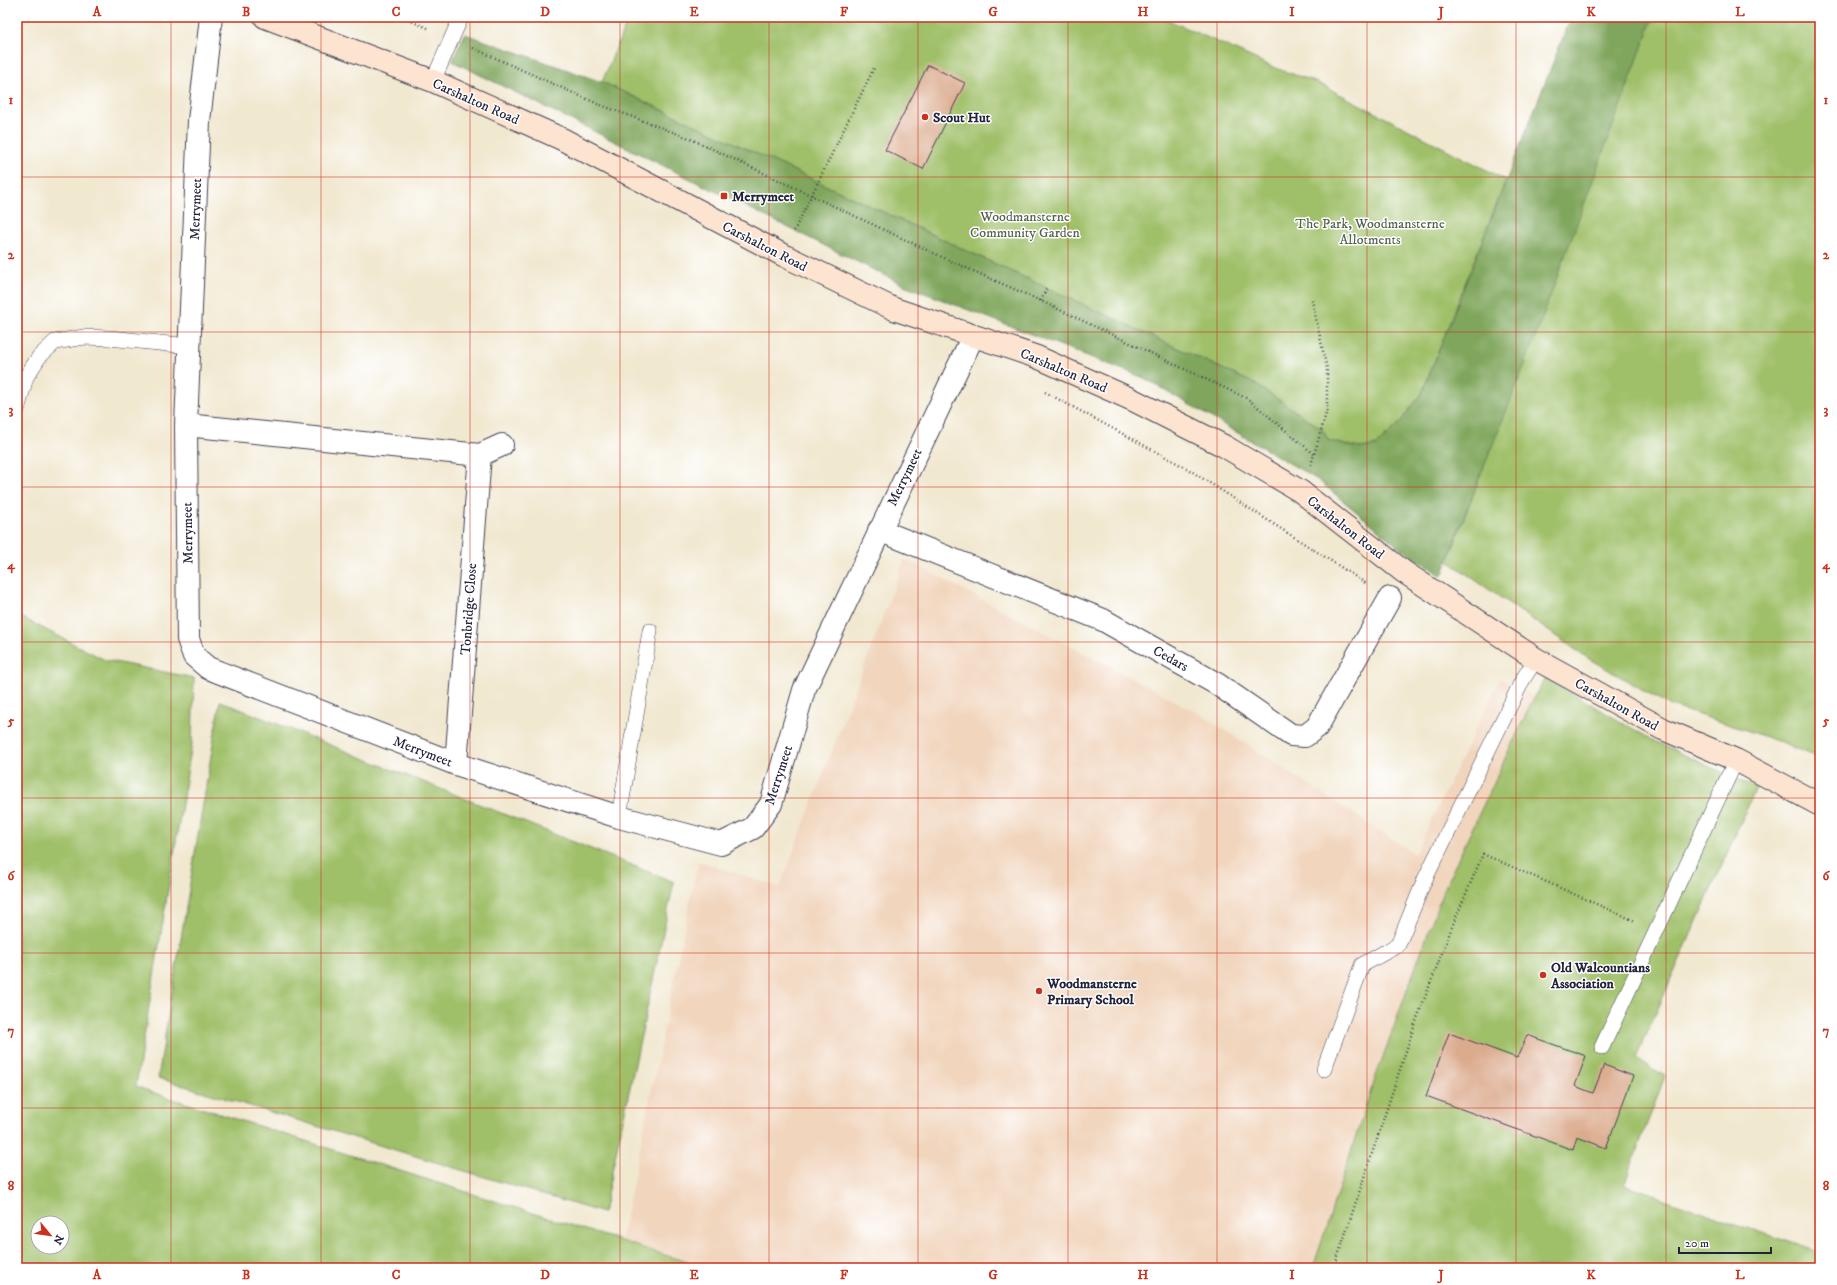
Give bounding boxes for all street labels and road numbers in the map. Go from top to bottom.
street label: Carshalton Road [429,75,522,129]
street label: Merrymeet [186,177,206,240]
street label: Carshalton Road [719,218,810,276]
street label: Carshalton Road [1017,344,1110,397]
street label: Merrymeet [883,445,927,509]
street label: Carshalton Road [1303,492,1388,564]
street label: Merrymeet [178,501,198,564]
street label: Tonbridge Close [457,562,481,656]
street label: Cedars [1150,642,1192,676]
street label: Carshalton Road [1571,674,1662,735]
street label: Merrymeet [390,732,455,772]
street label: Merrymeet [761,743,797,808]

